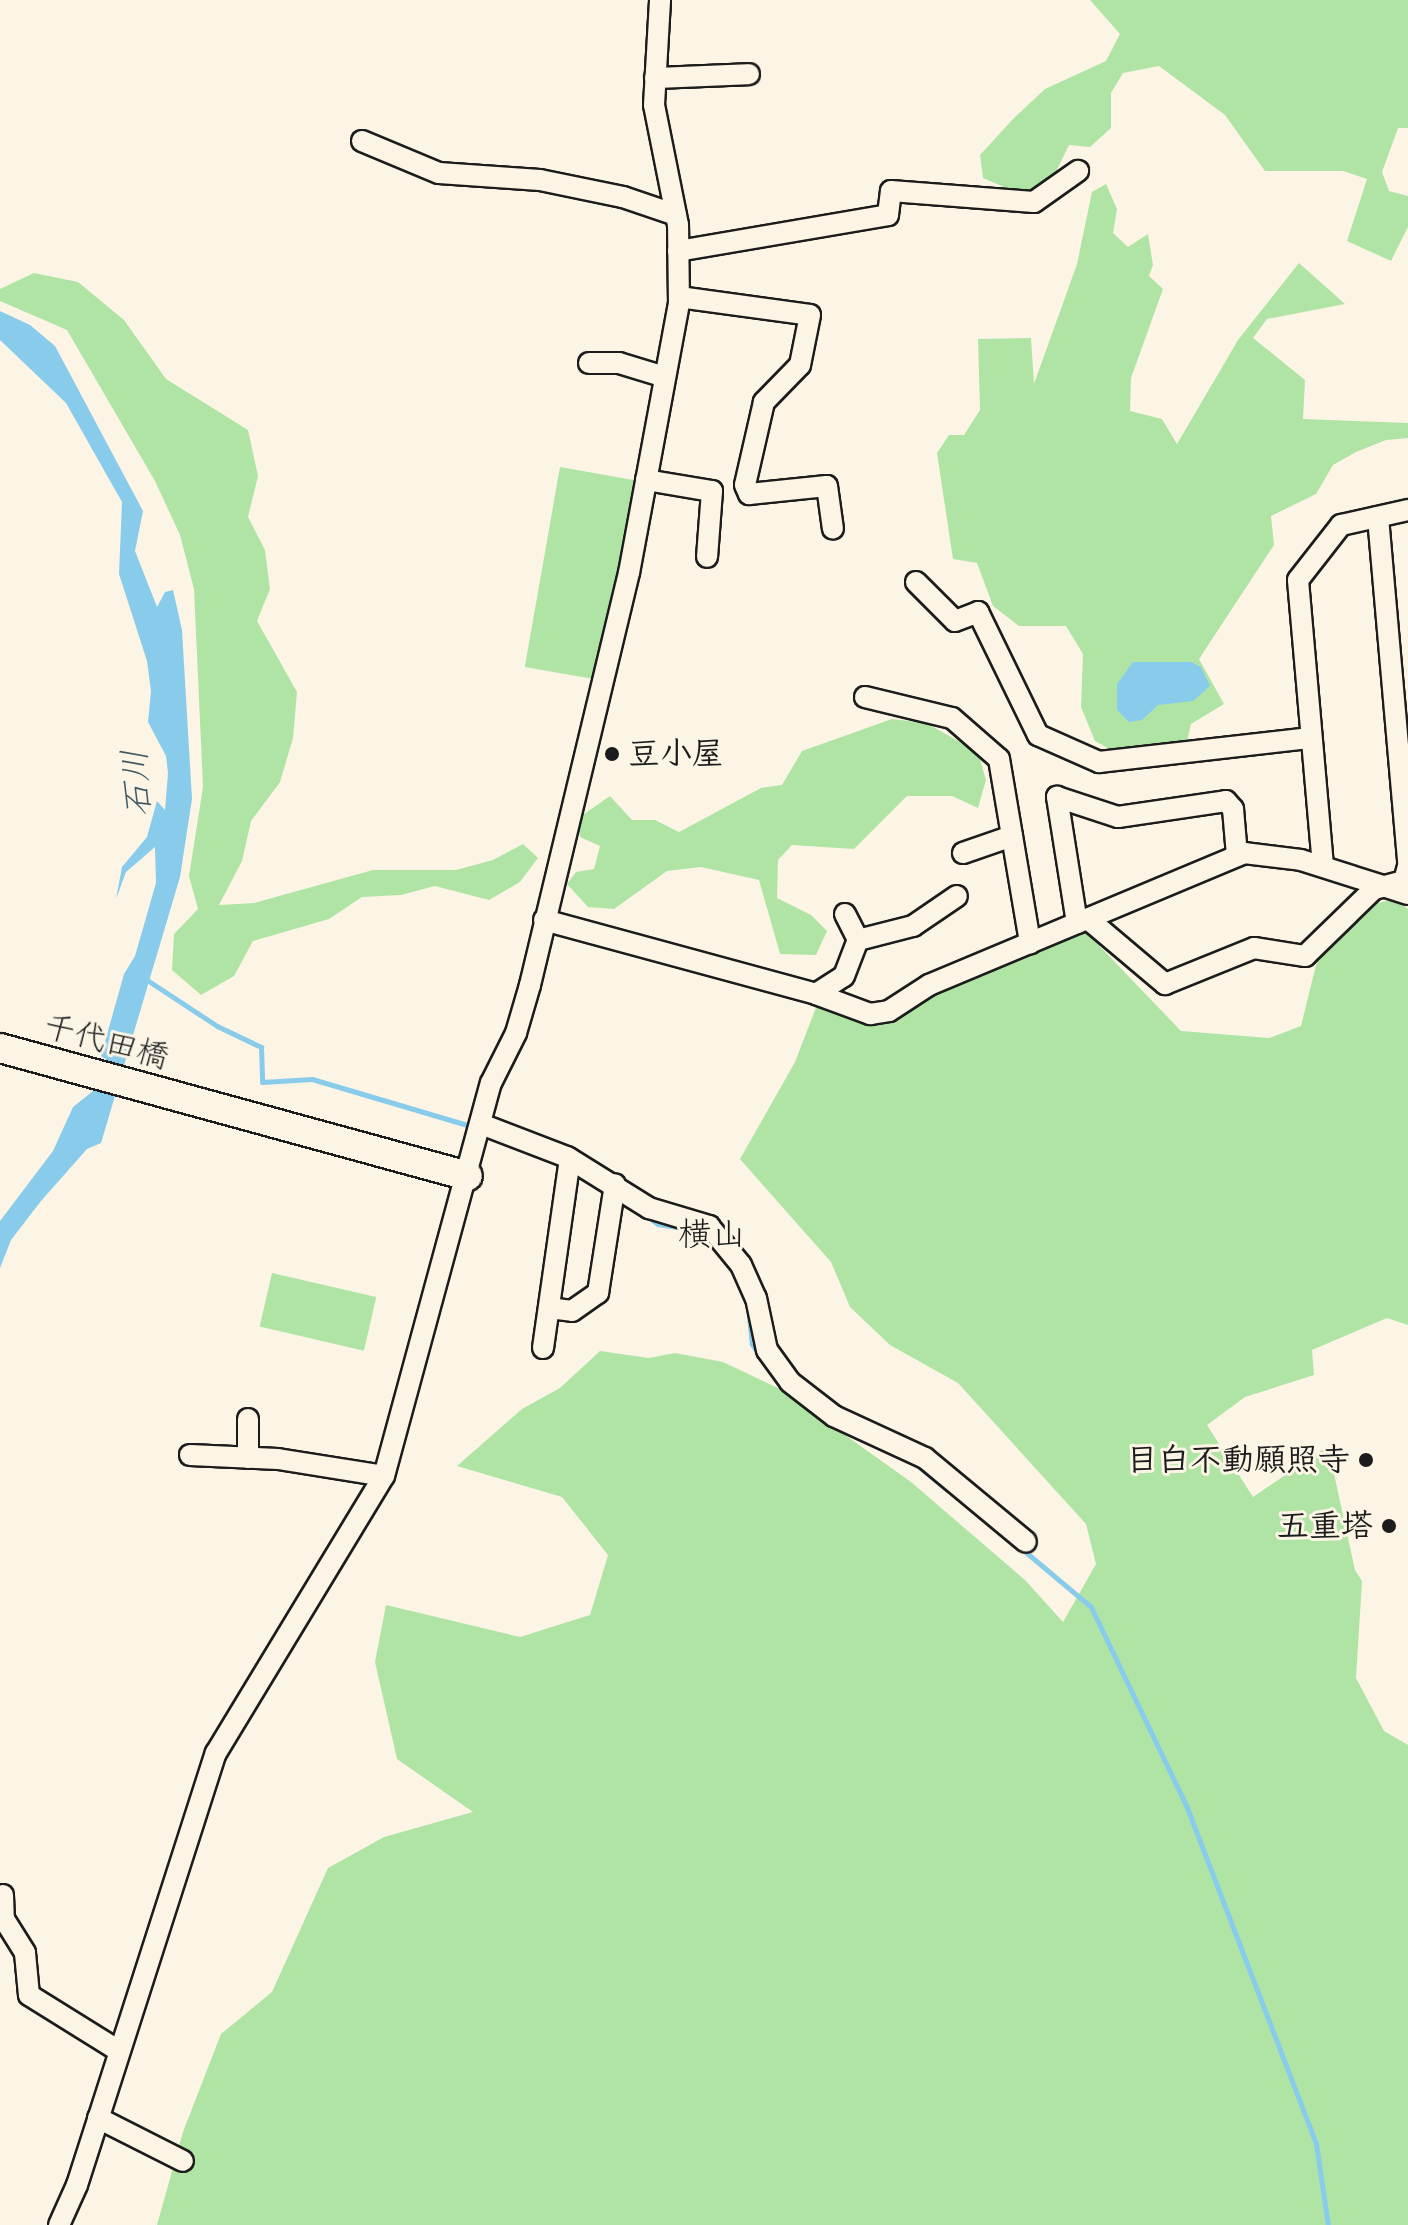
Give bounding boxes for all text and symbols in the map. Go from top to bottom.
place label: 豆小屋 [628,735,724,773]
marker: 豆小屋 [603,745,621,763]
water label: 石川 [113,748,159,818]
street label: 千代田橋 [39,1007,173,1077]
district label: 横山 [678,1214,746,1254]
place label: 目白不動願照寺 [1126,1441,1350,1479]
marker: 目白不動願照寺 [1357,1451,1375,1469]
place label: 五重塔 [1277,1507,1373,1545]
marker: 五重塔 [1380,1517,1398,1535]

